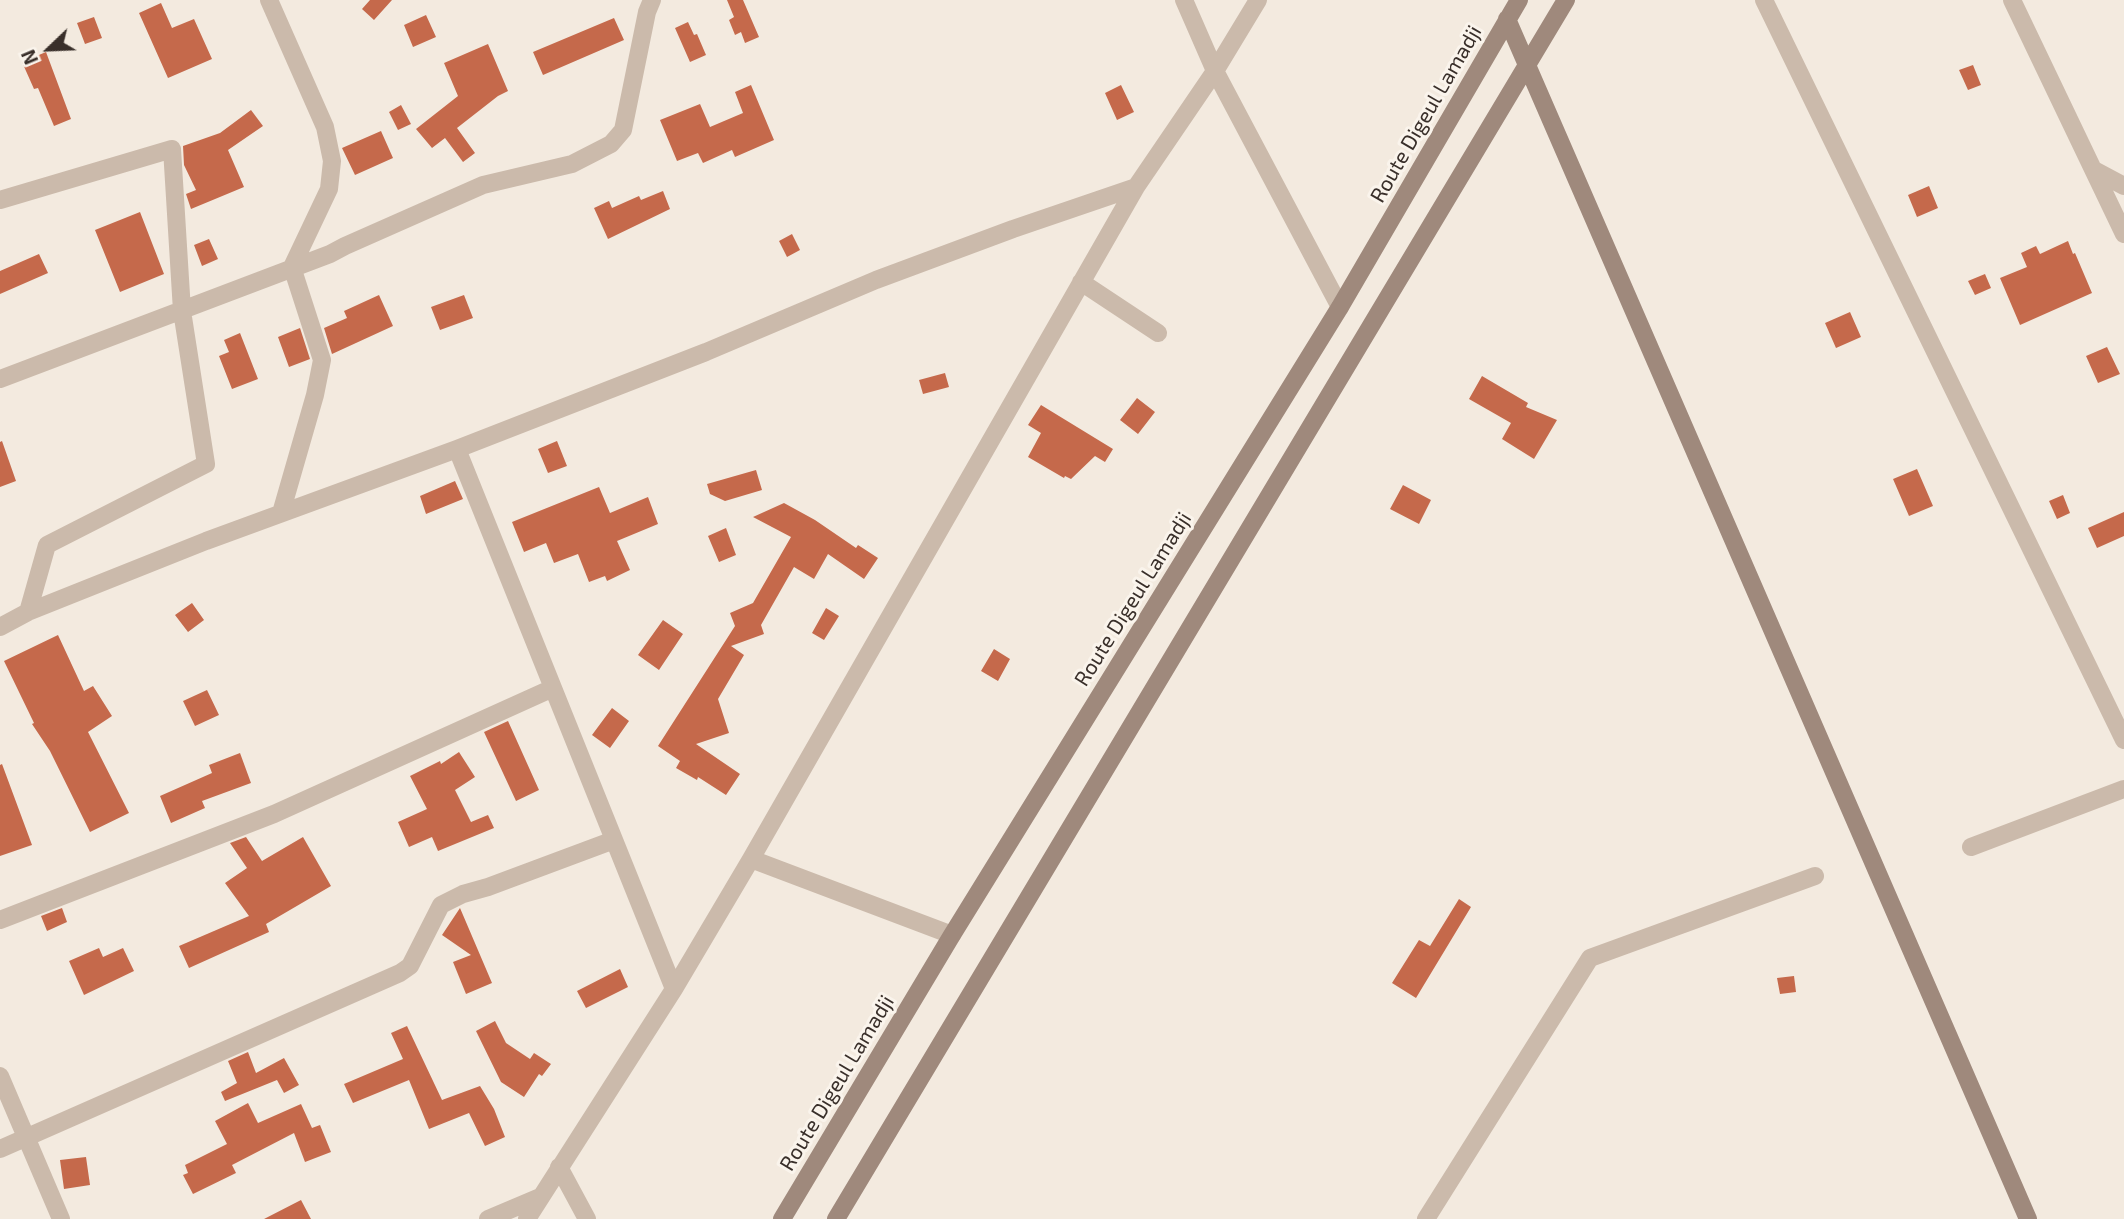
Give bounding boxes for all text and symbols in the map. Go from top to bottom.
north arrow [14,14,84,84]
street label: Route Digeul Lamadji [1365,21,1487,207]
text: N [16,47,42,68]
street label: Route Digeul Lamadji [1069,507,1197,691]
street label: Route Digeul Lamadji [775,991,899,1175]

